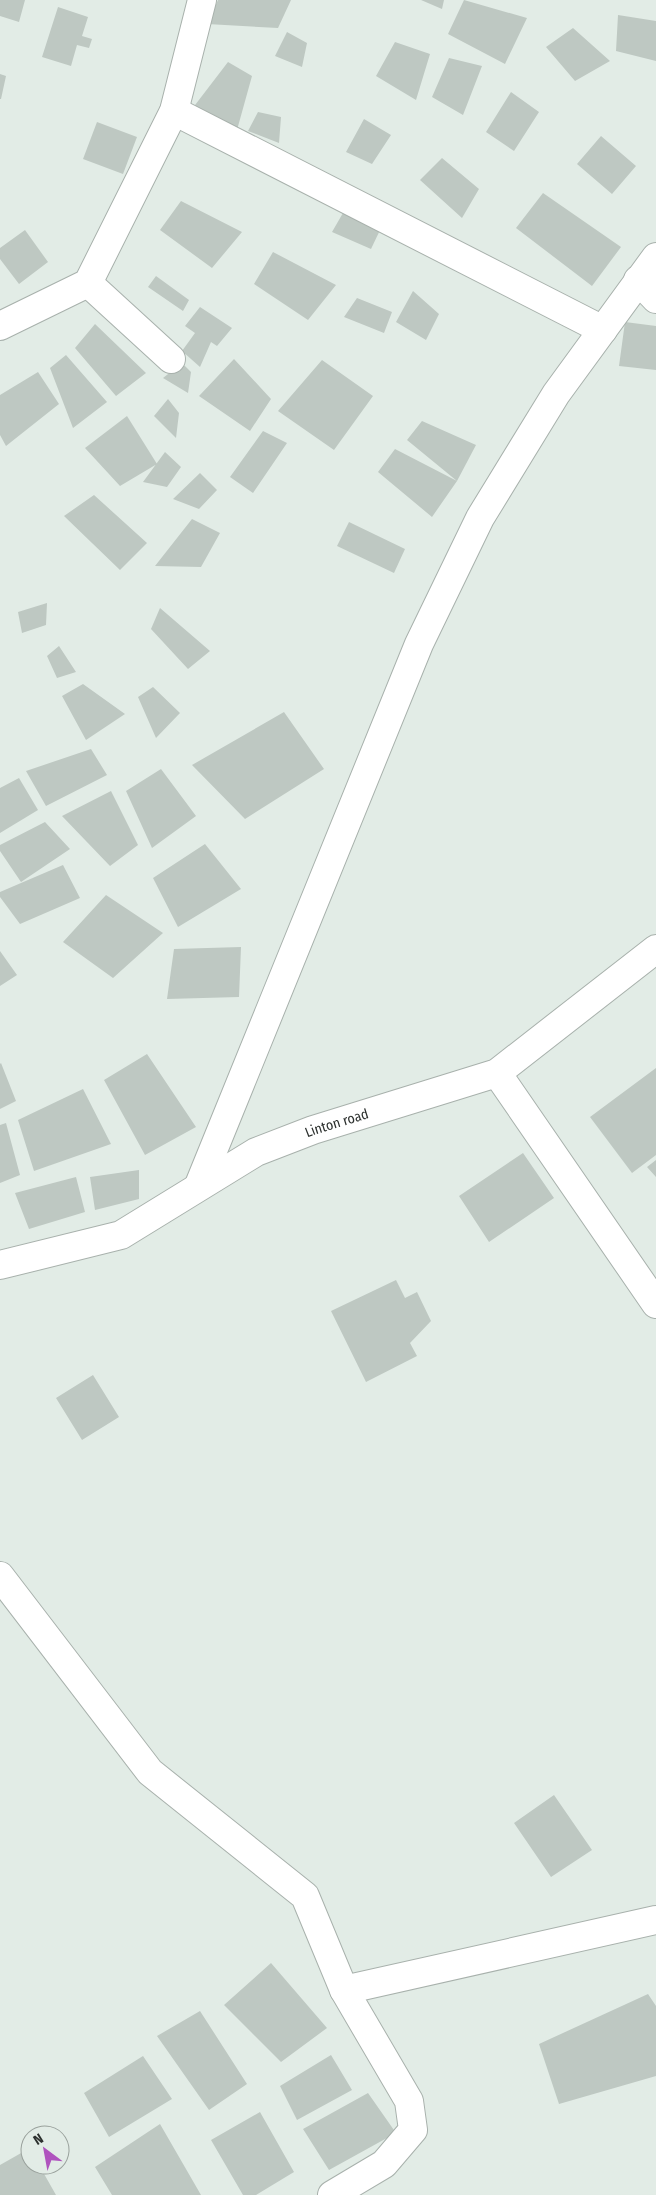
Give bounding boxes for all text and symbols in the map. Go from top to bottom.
street label: Linton road [302,1105,371,1141]
north arrow [20,2125,70,2175]
text: N [30,2130,46,2149]

